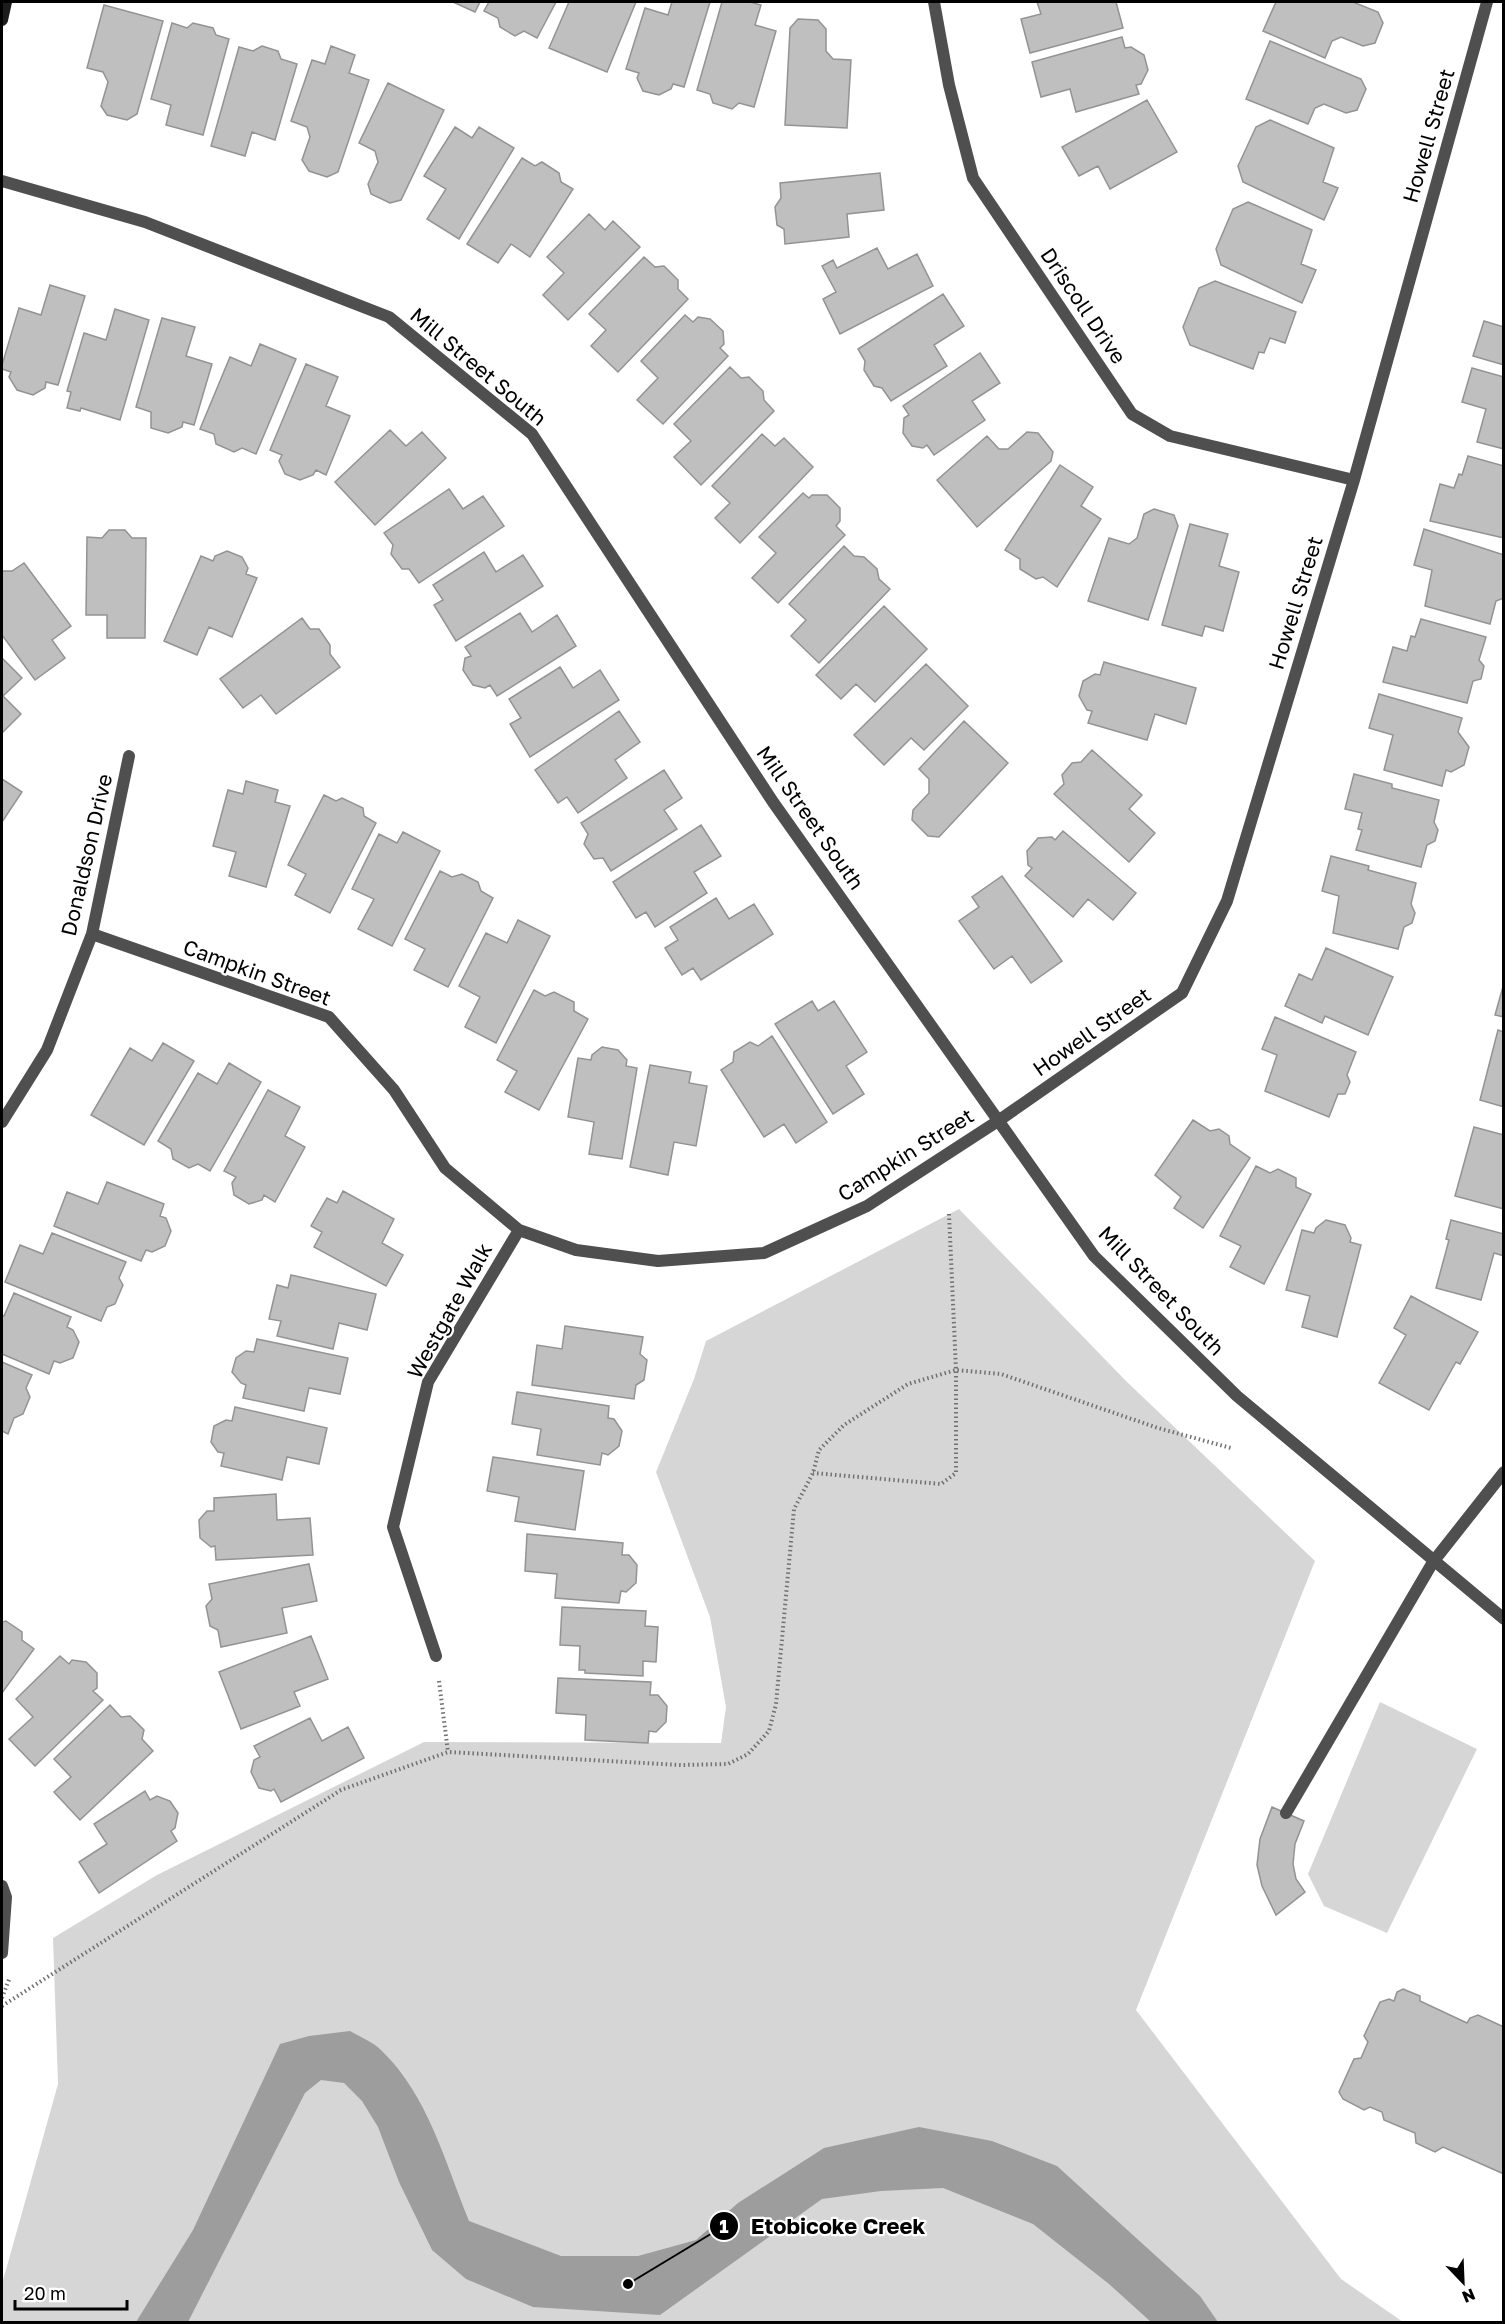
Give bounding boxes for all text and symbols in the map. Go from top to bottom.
street label: Howell Street [1396,66,1460,206]
street label: Driscoll Drive [1035,242,1132,368]
street label: Mill Street South [405,302,552,431]
street label: Howell Street [1262,533,1328,673]
street label: Mill Street South [751,740,870,894]
street label: Donaldson Drive [55,771,117,938]
street label: Campkin Street [180,933,335,1011]
street label: Howell Street [1027,981,1155,1081]
street label: Campkin Street [833,1102,978,1206]
street label: Mill Street South [1093,1220,1230,1360]
street label: Westgate Walk [401,1238,497,1383]
callout: Etobicoke Creek [709,2206,938,2246]
text: Etobicoke Creek [751,2212,925,2239]
text: 1 [719,2215,729,2237]
north arrow [1433,2252,1493,2312]
scale bar [15,2273,128,2311]
text: 20 m [24,2282,66,2304]
text: N [1459,2284,1478,2307]

